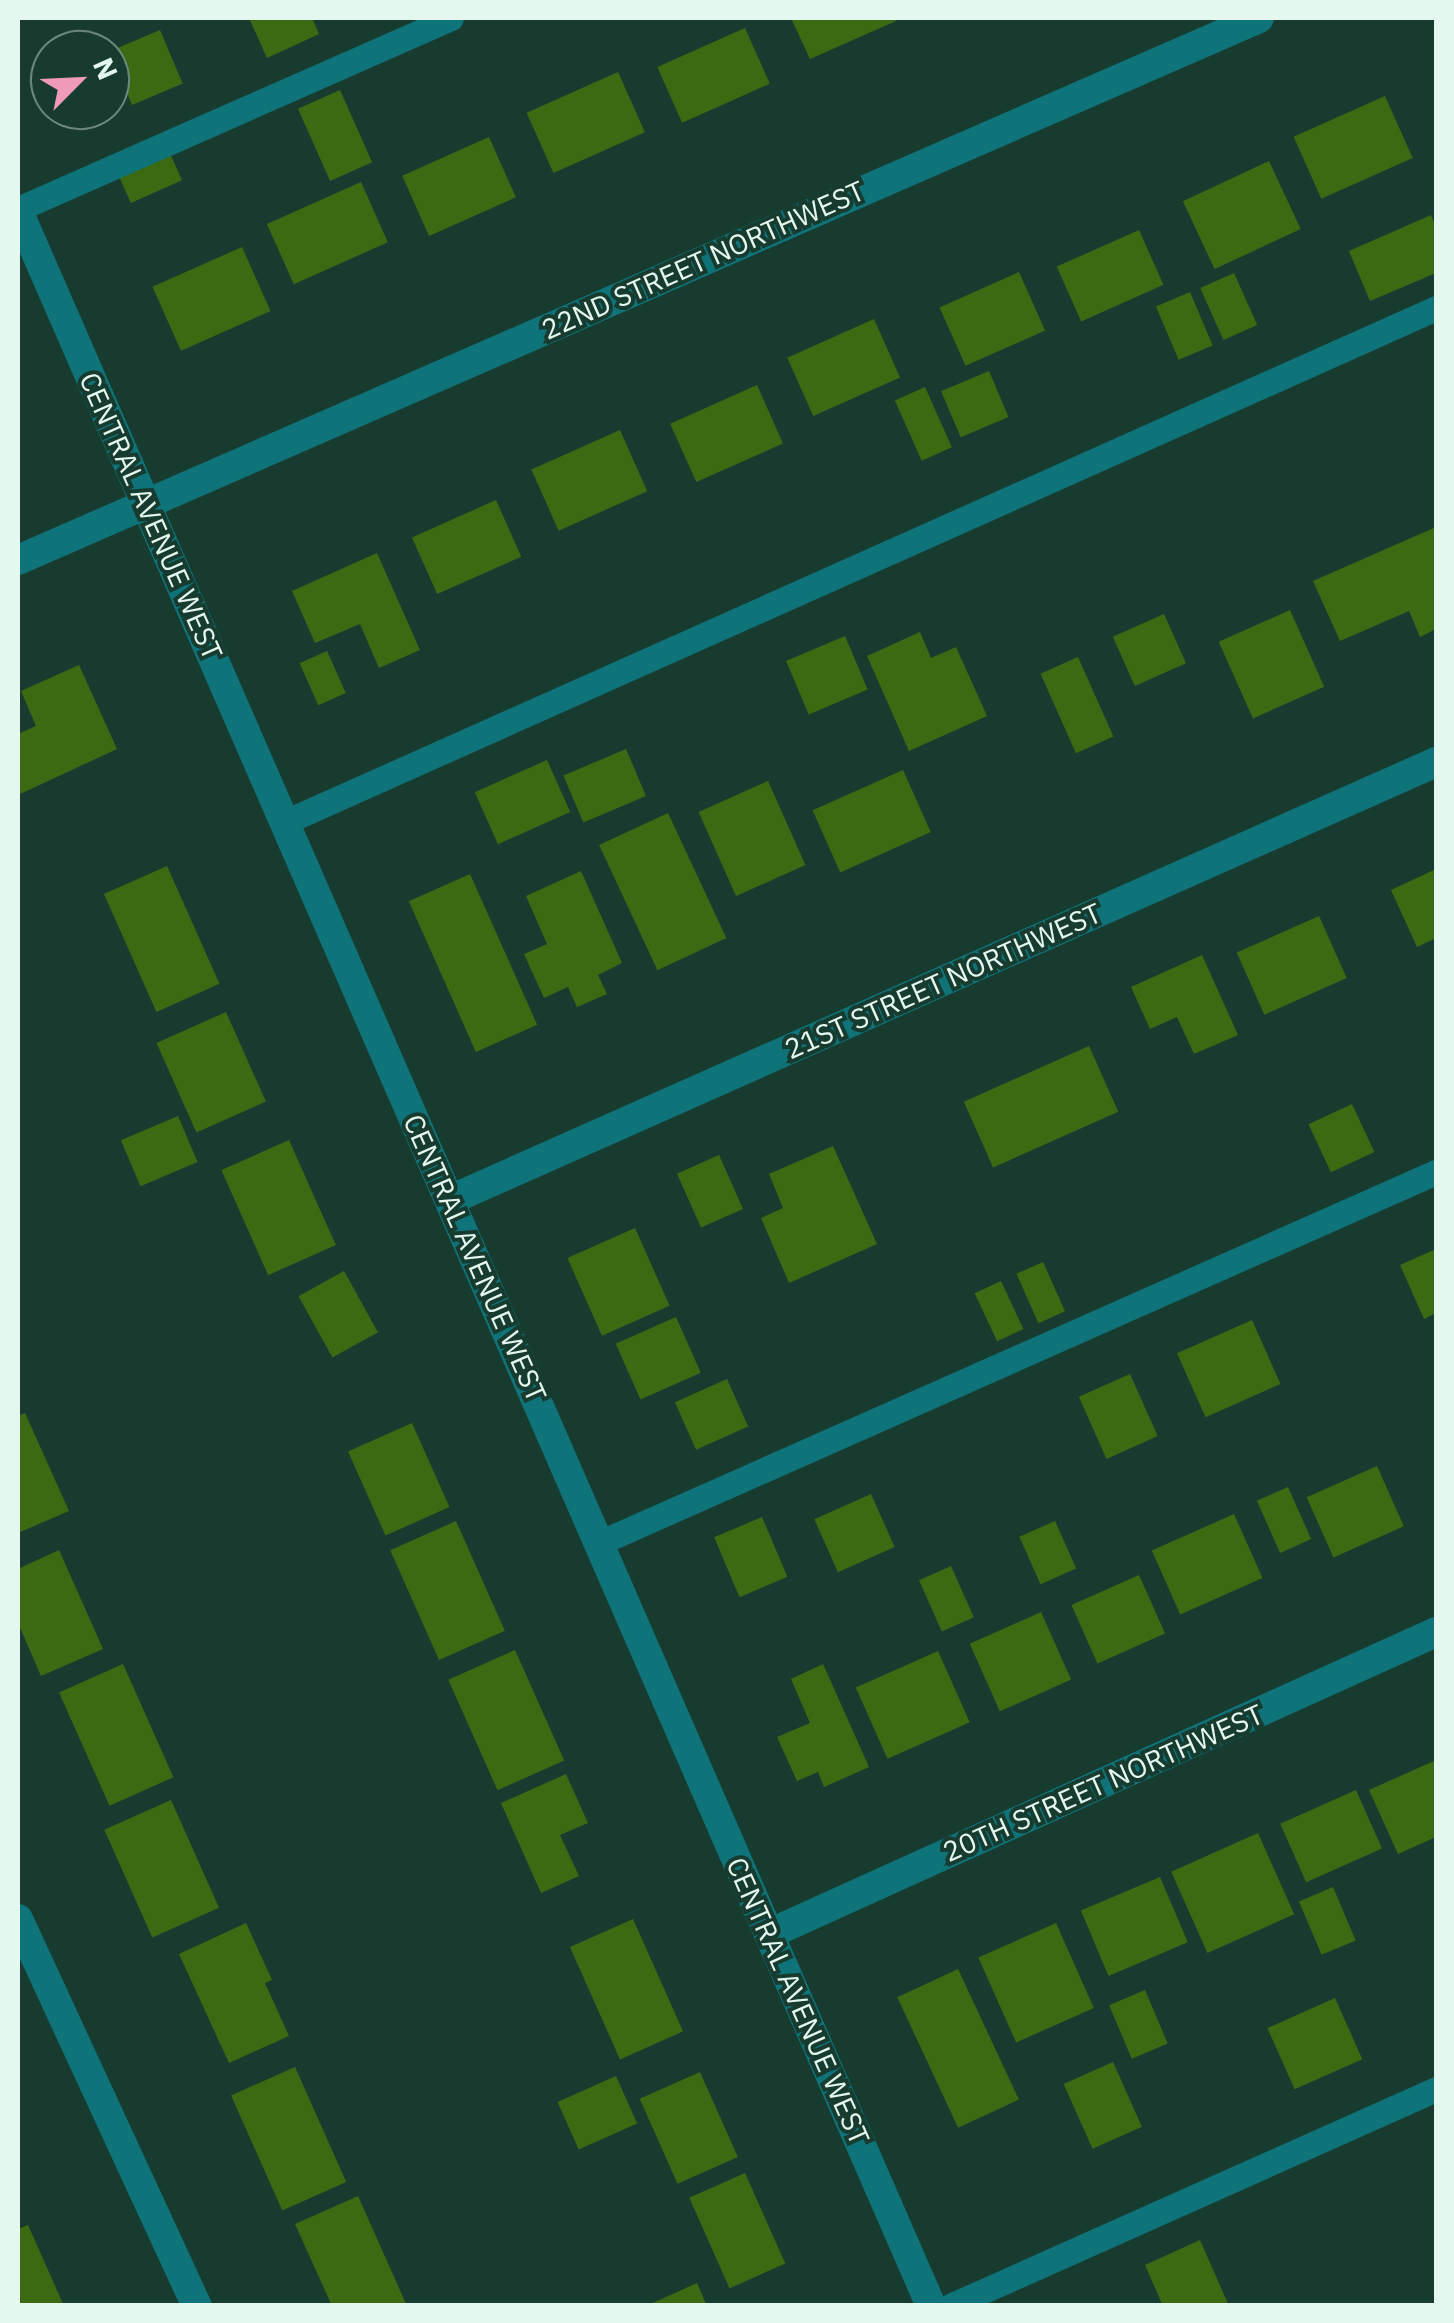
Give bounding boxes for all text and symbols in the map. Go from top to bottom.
north arrow [30,30,130,130]
text: N [85,52,127,85]
street label: 22ND STREET NORTHWEST [536,174,870,346]
street label: CENTRAL AVENUE WEST [72,367,230,665]
street label: 21ST STREET NORTHWEST [779,896,1107,1066]
street label: CENTRAL AVENUE WEST [396,1109,554,1407]
street label: 20TH STREET NORTHWEST [938,1697,1268,1869]
street label: CENTRAL AVENUE WEST [719,1852,877,2150]

